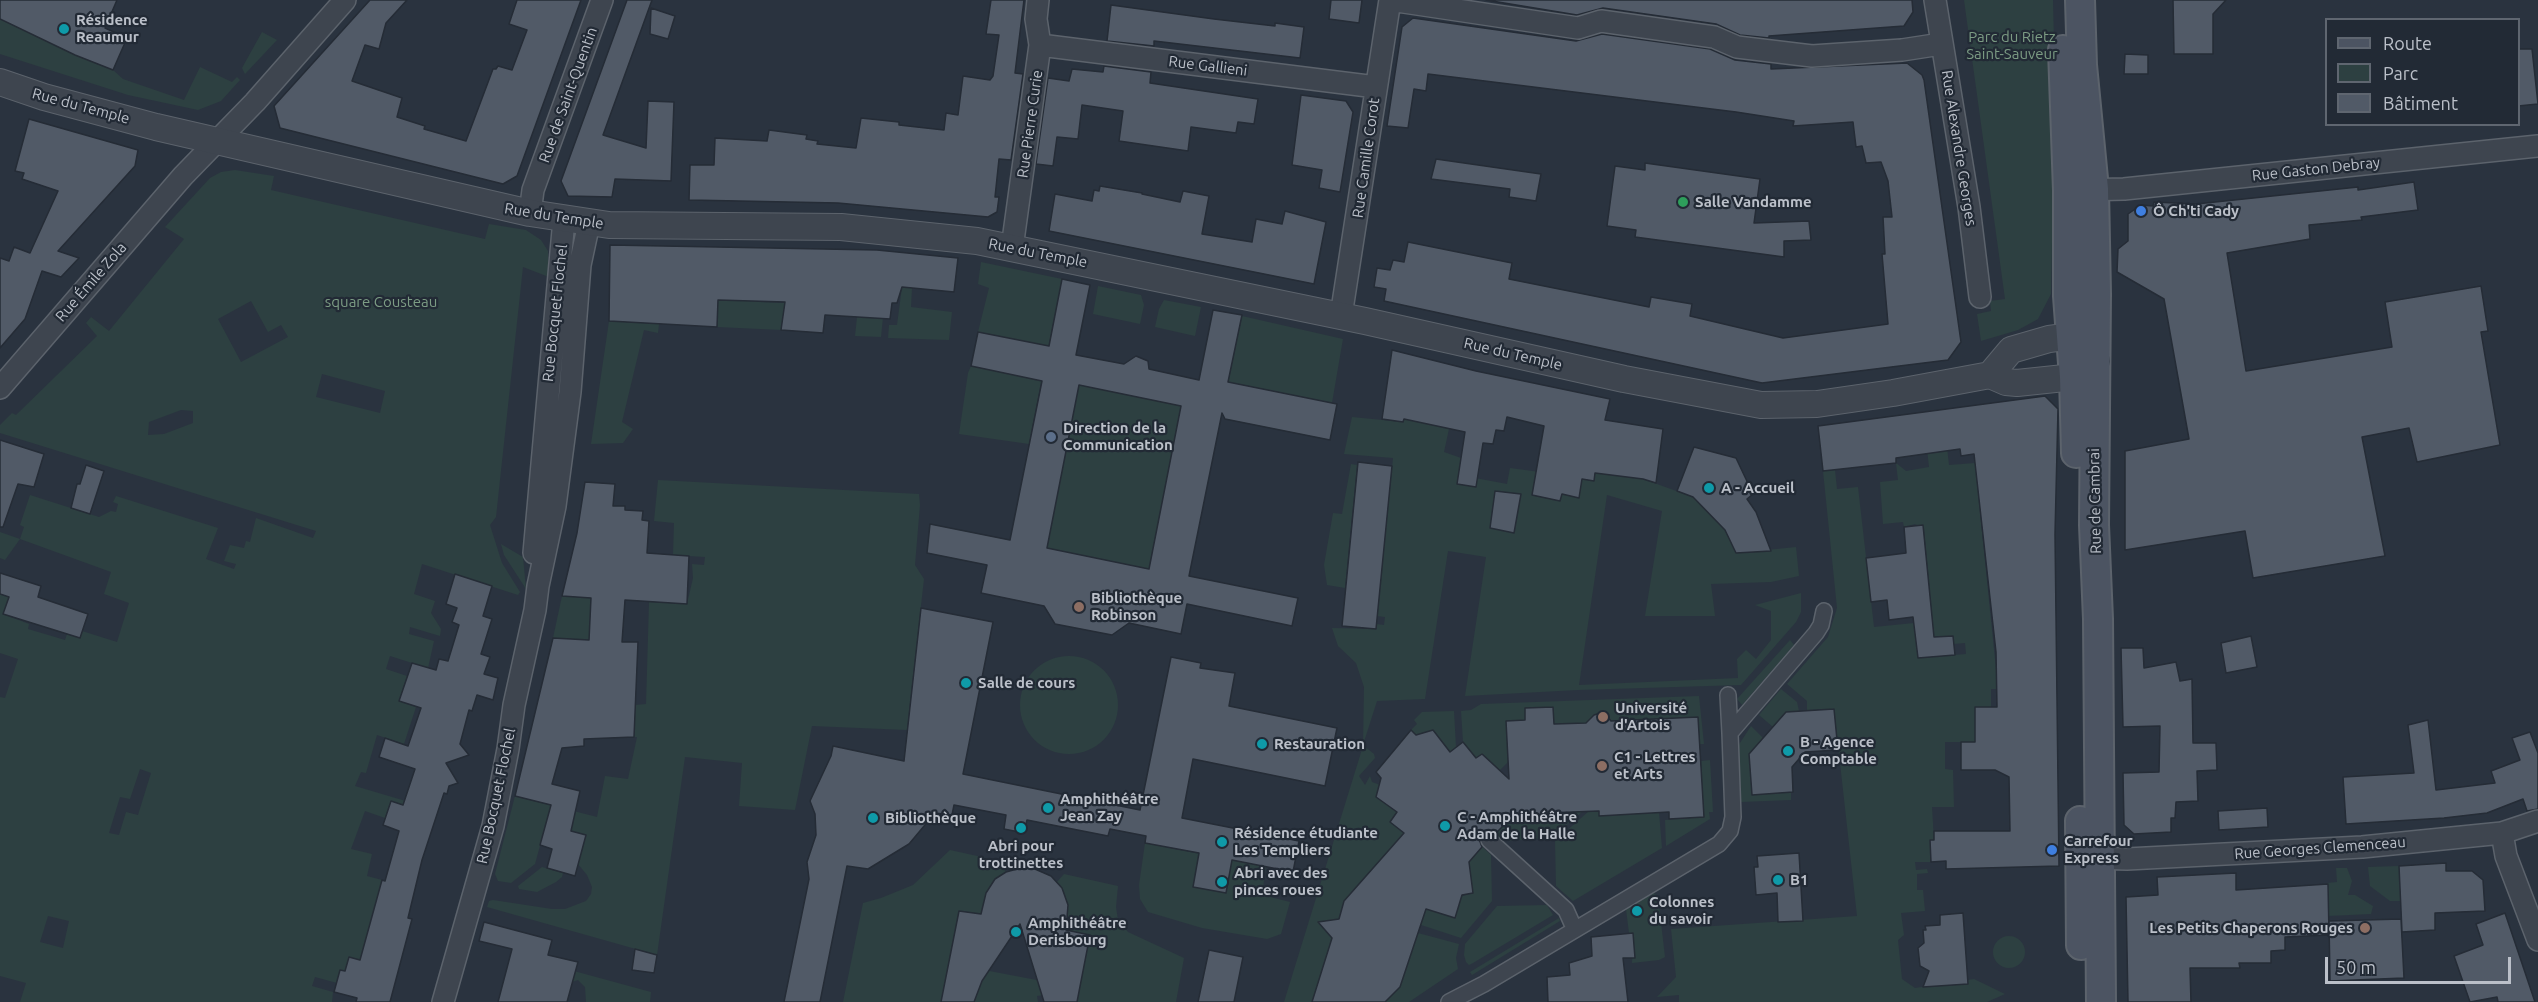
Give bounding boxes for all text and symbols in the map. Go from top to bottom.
place label: Résidence Reaumur [76,11,148,46]
legend [2325,18,2520,126]
marker: Résidence Reaumur [57,22,71,36]
street label: Rue de Saint-Quentin [535,25,601,165]
park label: Parc du Rietz Saint-Sauveur [1966,28,2058,63]
text: Route [2383,33,2432,53]
street label: Rue Gallieni [1168,52,1248,80]
text: Parc [2383,63,2418,83]
street label: Rue Pierre Curie [1014,69,1046,179]
street label: Rue Alexandre Georges [1938,69,1980,227]
street label: Rue du Temple [30,84,132,128]
text: Bâtiment [2383,93,2458,113]
street label: Rue Camille Corot [1349,97,1383,219]
street label: Rue Gaston Debray [2251,153,2381,185]
place label: Salle Vandamme [1695,193,1812,211]
marker: Salle Vandamme [1676,195,1690,209]
street label: Rue du Temple [503,199,605,233]
place label: Ô Ch'ti Cady [2153,202,2239,220]
marker: Ô Ch'ti Cady [2134,204,2148,218]
street label: Rue du Temple [987,235,1089,271]
street label: Rue Émile Zola [52,239,130,325]
street label: Rue Bocquet Flochel [539,243,571,383]
park label: square Cousteau [325,293,437,311]
street label: Rue du Temple [1462,334,1564,374]
place label: Direction de la Communication [1063,419,1173,454]
marker: Direction de la Communication [1044,430,1058,444]
street label: Rue de Cambrai [2085,448,2105,554]
place label: A - Accueil [1721,479,1795,497]
marker: A - Accueil [1702,481,1716,495]
place label: Bibliothèque Robinson [1091,589,1182,624]
marker: Bibliothèque Robinson [1072,600,1086,614]
place label: Salle de cours [978,674,1075,692]
marker: Salle de cours [959,676,973,690]
place label: Université d'Artois [1615,699,1687,734]
marker: Université d'Artois [1596,710,1610,724]
street label: Rue Bocquet Flochel [473,727,519,865]
place label: B - Agence Comptable [1800,733,1877,768]
place label: Restauration [1274,735,1365,753]
marker: Restauration [1255,737,1269,751]
marker: B - Agence Comptable [1781,744,1795,758]
place label: C1 - Lettres et Arts [1614,748,1696,783]
marker: C1 - Lettres et Arts [1595,759,1609,773]
place label: Amphithéâtre Jean Zay [1060,790,1159,825]
marker: Amphithéâtre Jean Zay [1041,801,1055,815]
place label: C - Amphithéâtre Adam de la Halle [1457,808,1577,843]
place label: Bibliothèque [885,809,976,827]
marker: Bibliothèque [866,811,880,825]
marker: C - Amphithéâtre Adam de la Halle [1438,819,1452,833]
marker: Abri pour trottinettes [1014,821,1028,835]
place label: Résidence étudiante Les Templiers [1234,824,1378,859]
place label: Carrefour Express [2064,832,2133,867]
street label: Rue Georges Clemenceau [2234,833,2406,863]
marker: Résidence étudiante Les Templiers [1215,835,1229,849]
place label: Abri pour trottinettes [979,837,1063,872]
marker: Carrefour Express [2045,843,2059,857]
place label: Abri avec des pinces roues [1234,864,1328,899]
place label: B1 [1790,871,1808,889]
marker: B1 [1771,873,1785,887]
marker: Abri avec des pinces roues [1215,875,1229,889]
place label: Colonnes du savoir [1649,893,1714,928]
marker: Colonnes du savoir [1630,904,1644,918]
place label: Amphithéâtre Derisbourg [1028,914,1127,949]
place label: Les Petits Chaperons Rouges [2149,919,2353,937]
marker: Les Petits Chaperons Rouges [2358,921,2372,935]
marker: Amphithéâtre Derisbourg [1009,925,1023,939]
scale bar [2328,945,2514,983]
text: 50 m [2336,957,2376,977]

